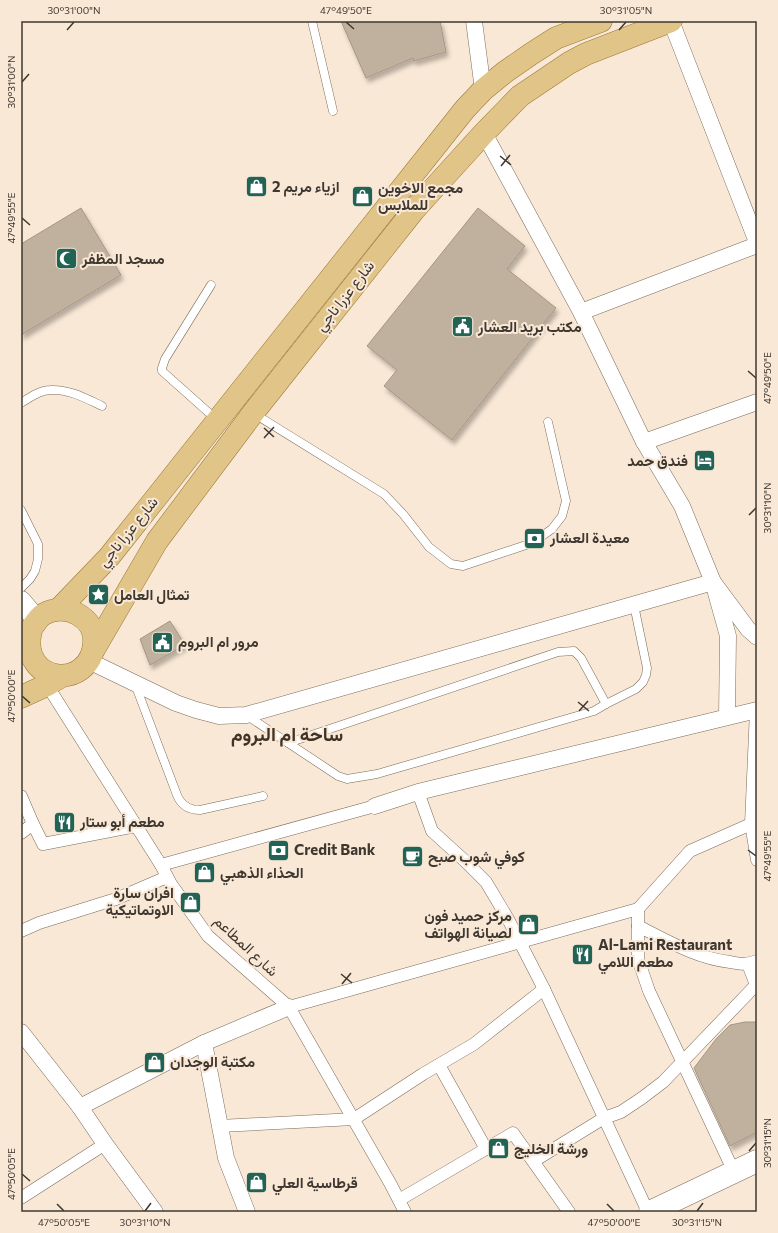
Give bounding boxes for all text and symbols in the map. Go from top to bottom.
text: 30°31'00"N [47,4,101,16]
text: 47°49'50"E [320,4,372,16]
text: 30°31'05"N [600,4,652,16]
text: 30°31'00"N [5,55,17,109]
shop icon: ازياء مريم 2 [244,174,270,200]
place label: ازياء مريم 2 [272,177,340,197]
place label: مجمع الاخوين للملابس [378,178,463,214]
shop icon: مجمع الاخوين للملابس [350,184,376,210]
text: 47°49'55"E [5,192,17,244]
mosque icon: مسجد المظفر [53,246,79,272]
place label: مسجد المظفر [81,249,165,268]
street label: شارع عزرا ناجي [311,256,381,337]
public building icon: مكتب بريد العشار [449,314,475,340]
place label: مكتب بريد العشار [477,317,582,336]
text: 47°49'50"E [761,352,773,404]
hotel icon: فندق حمد [691,448,717,474]
place label: فندق حمد [627,451,688,469]
text: 30°31'10"N [761,483,773,533]
street label: شارع عزرا ناجي [94,493,165,573]
bank icon: معيدة العشار [521,525,547,551]
place label: معيدة العشار [549,528,630,547]
place icon: تمثال العامل [85,582,111,608]
place label: تمثال العامل [114,585,190,604]
public building icon: مرور ام البروم [149,629,175,655]
place label: مرور ام البروم [178,632,259,652]
text: 47°50'00"E [5,670,17,722]
district label: ساحة ام البروم [231,722,343,747]
restaurant icon: مطعم أبو ستار [51,809,77,835]
place label: مطعم أبو ستار [79,812,165,832]
text: 47°49'55"E [761,830,773,882]
bank icon: Credit Bank [266,837,292,863]
place label: Credit Bank [294,840,376,858]
cafe icon: كوفي شوب صبح [399,844,425,870]
place label: كوفي شوب صبح [428,847,525,870]
shop icon: الحذاء الذهبي [192,860,218,886]
place label: الحذاء الذهبي [220,863,304,886]
place label: افران سارة الاوتماتيكية [106,883,174,919]
shop icon: افران سارة الاوتماتيكية [177,889,203,915]
place label: مركز حميد فون لصيانة الهواتف [424,906,512,942]
street label: شارع المطاعم [209,911,282,982]
shop icon: مركز حميد فون لصيانة الهواتف [515,912,541,938]
place label: Al-Lami Restaurant مطعم اللامي [598,935,732,975]
restaurant icon: Al-Lami Restaurant مطعم اللامي [570,941,596,967]
shop icon: مكتبة الوجدان [141,1049,167,1075]
place label: مكتبة الوجدان [170,1052,255,1071]
text: 30°31'15"N [761,1118,773,1168]
shop icon: ورشة الخليج [486,1136,512,1162]
place label: ورشة الخليج [514,1139,588,1159]
text: 47°50'05"E [5,1148,17,1200]
shop icon: قرطاسية العلي [244,1170,270,1196]
place label: قرطاسية العلي [272,1173,358,1196]
text: 47°50'05"E [38,1216,90,1228]
text: 30°31'10"N [120,1216,170,1228]
text: 47°50'00"E [588,1216,640,1228]
text: 30°31'15"N [672,1216,722,1228]

